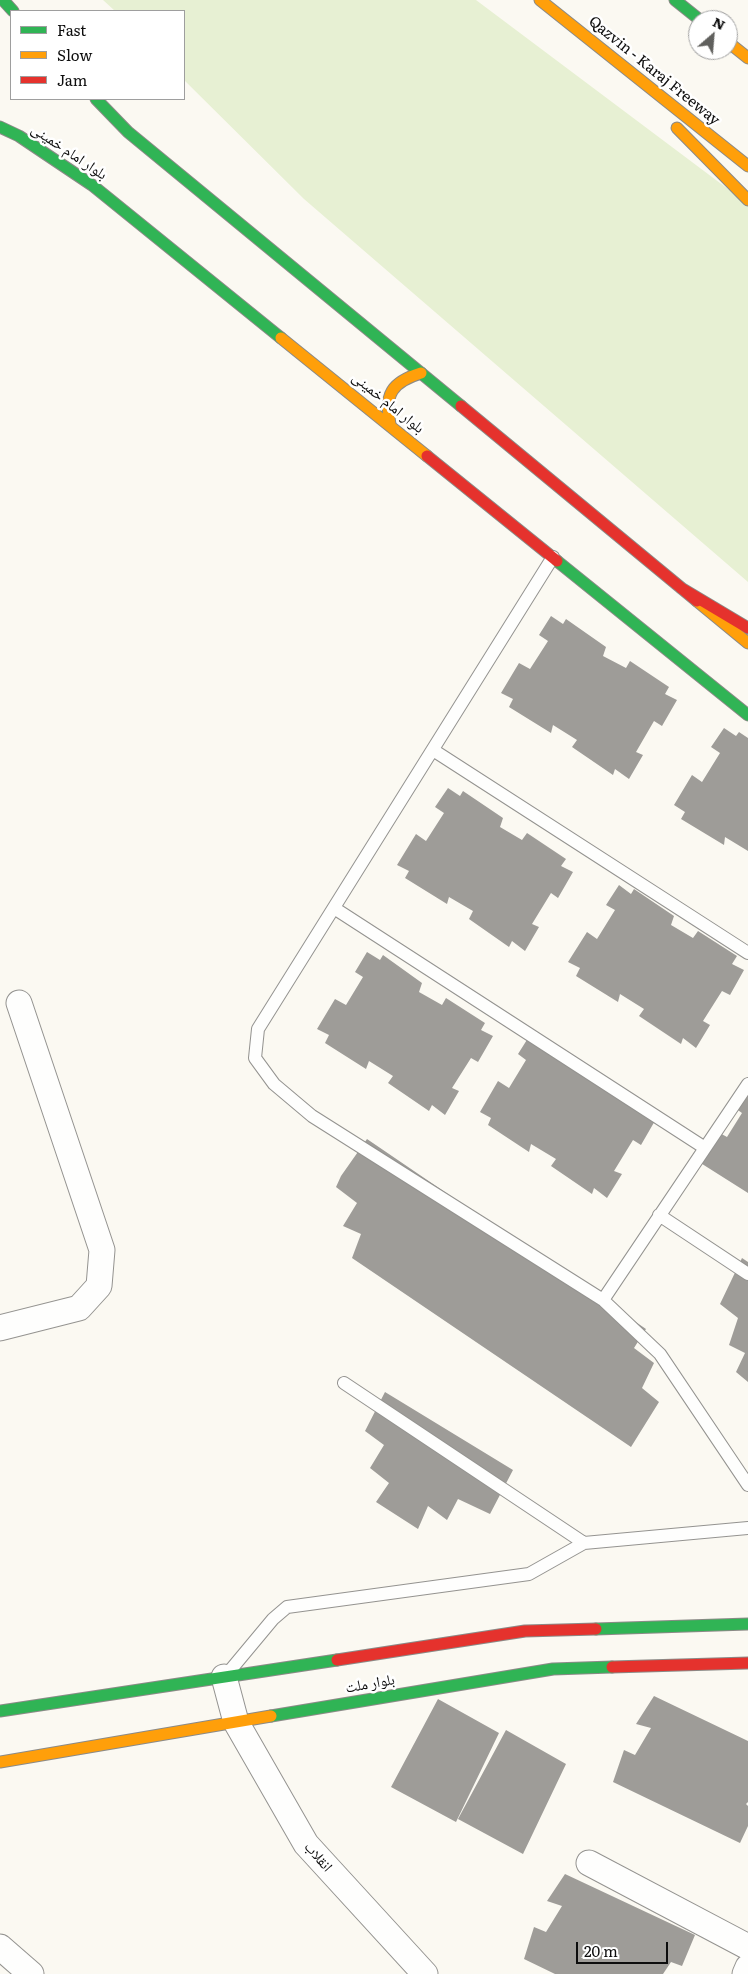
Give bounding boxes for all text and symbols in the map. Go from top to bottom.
legend [10,10,185,100]
north arrow [688,10,738,60]
text: N [710,11,729,34]
street label: Qazvin - Karaj Freeway [585,13,723,129]
text: Fast [57,18,86,41]
text: Slow [57,43,92,66]
text: Jam [57,68,87,91]
street label: بلوار امام خمینی [28,120,110,184]
street label: بلوار امام خمینی [348,368,428,438]
street label: بلوار ملت [344,1671,396,1697]
street label: انقلاب [300,1838,336,1876]
scale bar [578,1932,670,1964]
text: 20 m [584,1939,618,1962]

